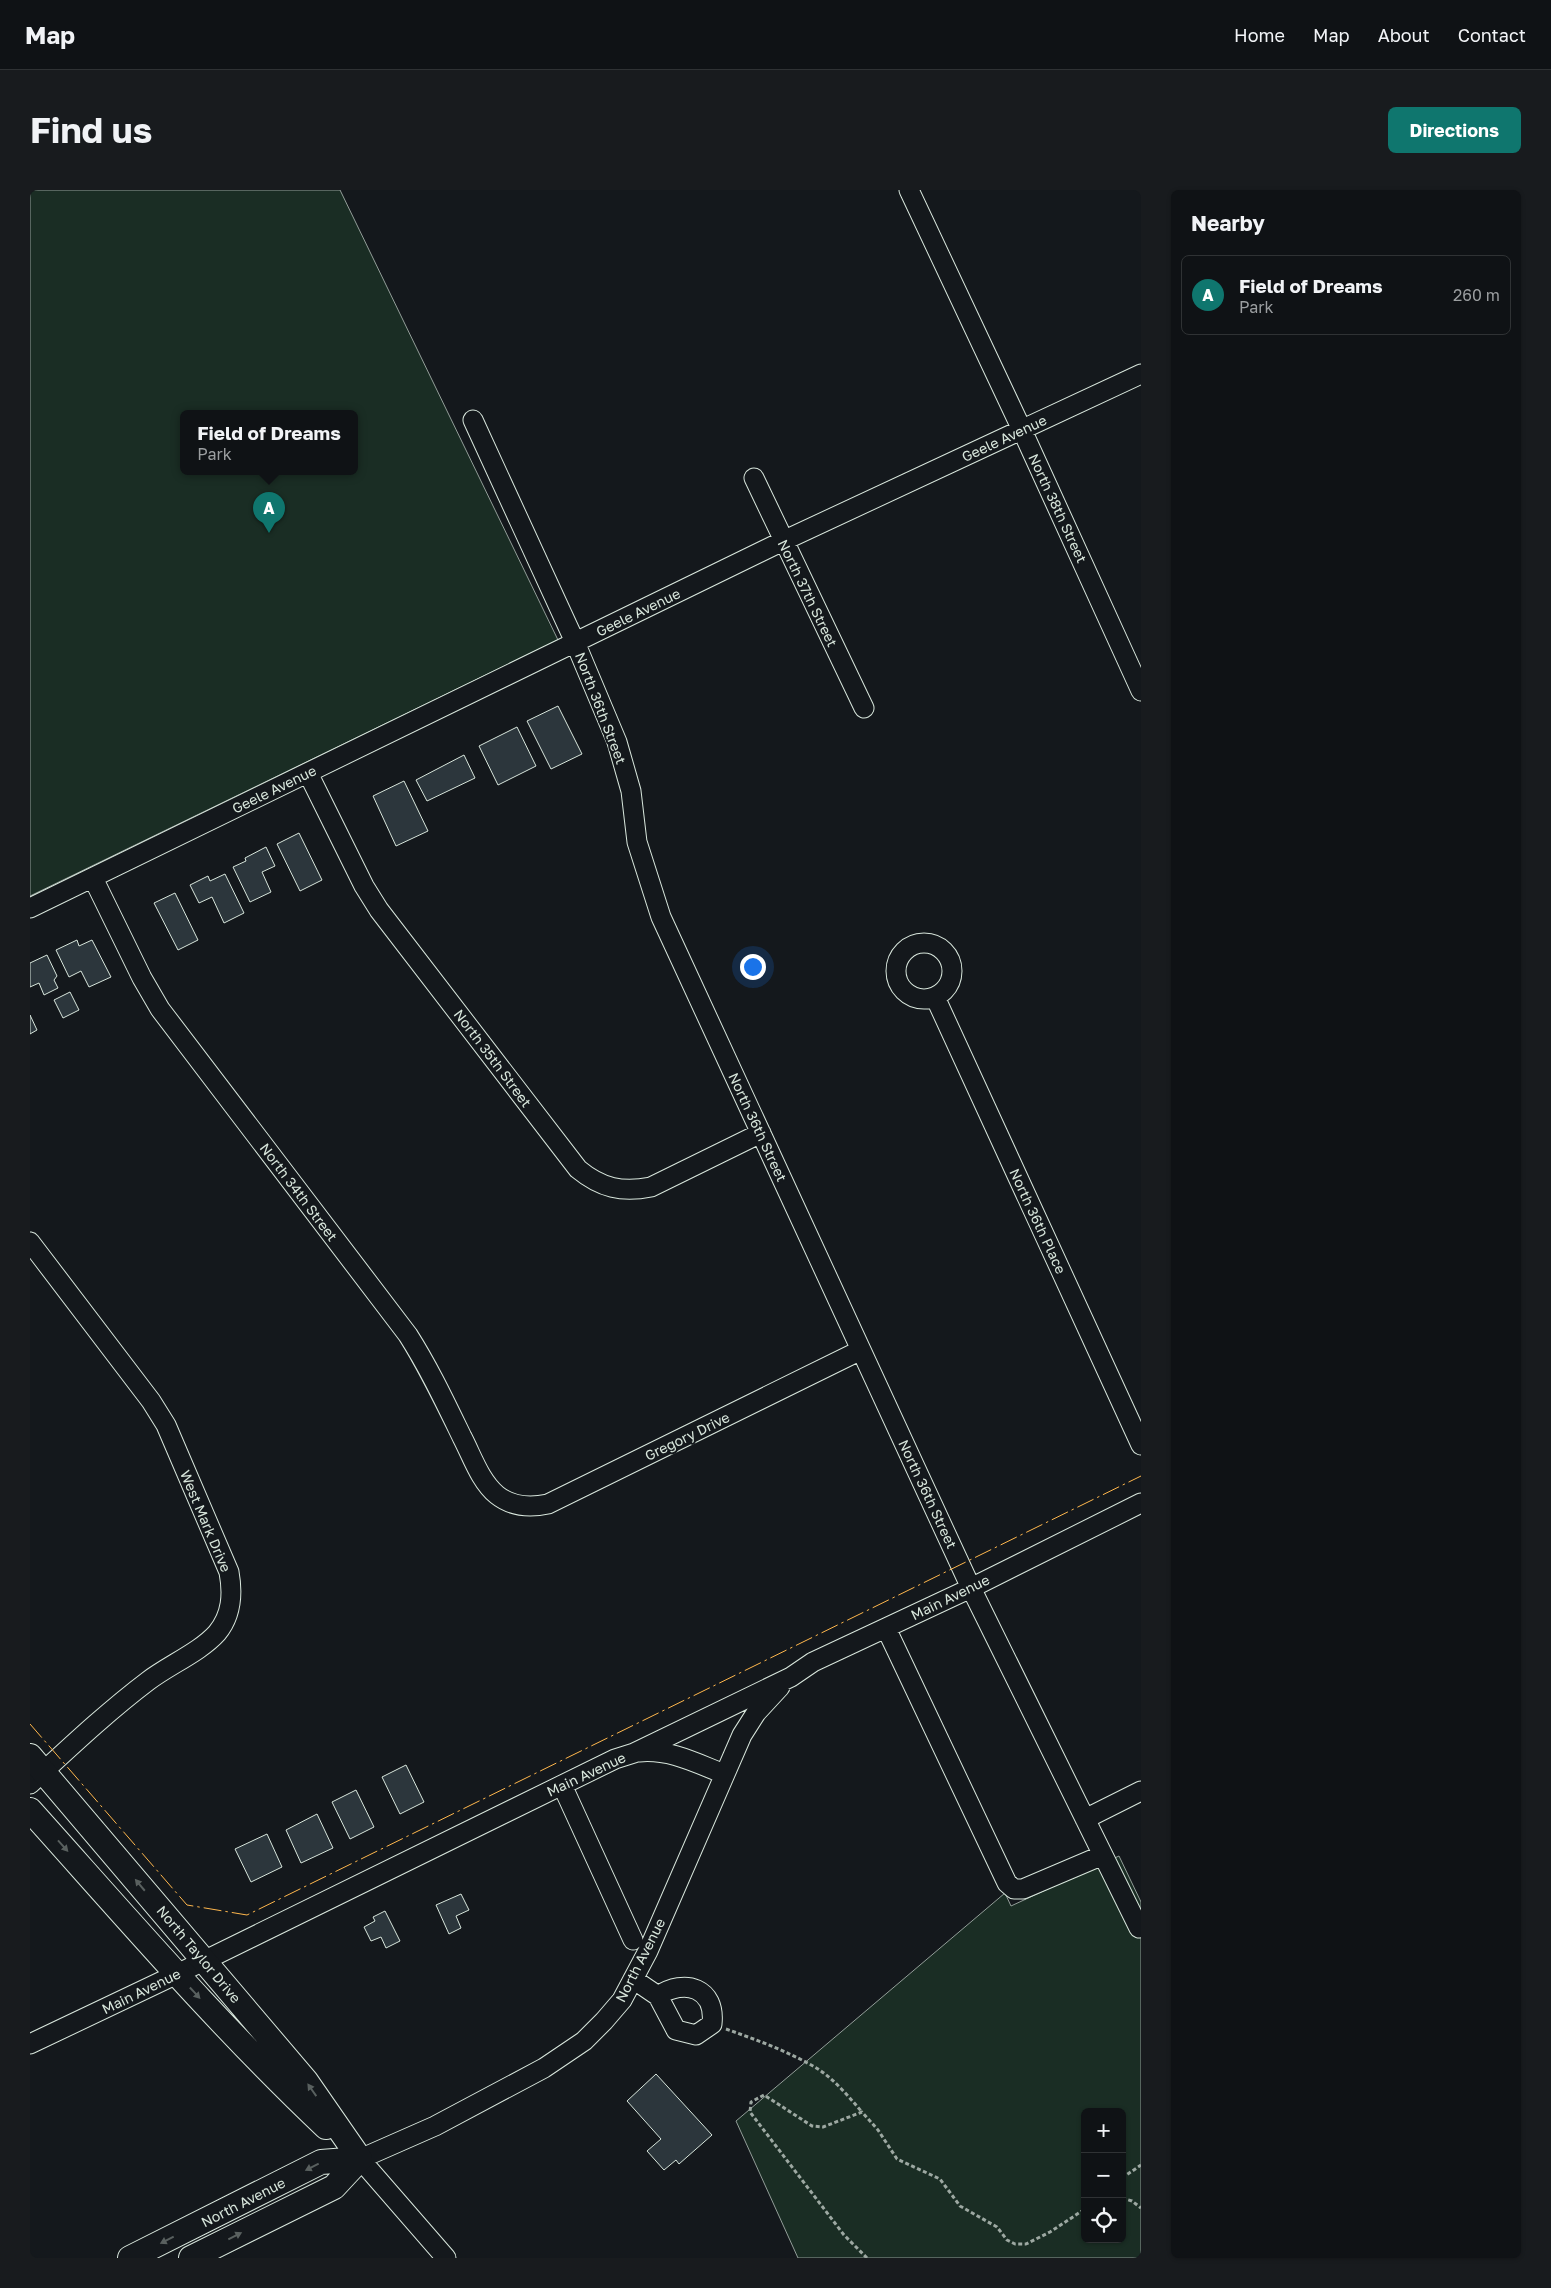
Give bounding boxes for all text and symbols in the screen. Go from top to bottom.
text: Map [25,20,75,49]
text: Home [1234,24,1285,46]
text: Map [1313,24,1350,46]
text: About [1378,24,1430,46]
text: Contact [1458,24,1526,46]
button: Directions [1388,107,1521,153]
text: Find us [30,109,152,151]
text: Nearby [1191,210,1265,236]
text: Field of Dreams [1239,274,1383,297]
text: A [1202,285,1214,305]
text: 260 m [1453,285,1500,305]
text: Park [1239,297,1274,317]
popup [180,410,358,475]
street label: Geele Avenue [959,411,1049,465]
text: Field of Dreams [197,421,341,444]
text: Park [197,444,232,464]
street label: North 38th Street [1025,451,1091,565]
pin: A [253,492,285,533]
street label: North 37th Street [775,537,841,649]
street label: Geele Avenue [593,584,683,640]
street label: North 36th Street [572,650,630,766]
street label: Geele Avenue [229,761,319,817]
your location [740,954,766,980]
street label: North 35th Street [451,1006,535,1110]
street label: North 36th Street [725,1070,791,1184]
street label: North 34th Street [257,1140,341,1244]
street label: North 36th Place [1006,1166,1070,1276]
street label: Gregory Drive [642,1408,732,1464]
street label: North 36th Street [895,1437,961,1551]
street label: West Mark Drive [177,1467,235,1575]
street label: Main Avenue [908,1571,992,1623]
street label: Main Avenue [544,1748,628,1800]
one-way arrow [57,1840,68,1853]
one-way arrow [135,1879,146,1892]
street label: North Taylor Drive [153,1902,245,2006]
street label: North Avenue [612,1915,668,2005]
street label: Main Avenue [99,1965,183,2017]
one-way arrow [189,1986,201,1998]
one-way arrow [308,2083,317,2097]
map controls [1081,2108,1126,2243]
button: + [1081,2108,1126,2153]
button: − [1081,2153,1126,2198]
one-way arrow [305,2163,320,2171]
street label: North Avenue [198,2174,288,2230]
button: locate [1081,2198,1126,2243]
one-way arrow [228,2232,242,2240]
one-way arrow [160,2236,174,2244]

